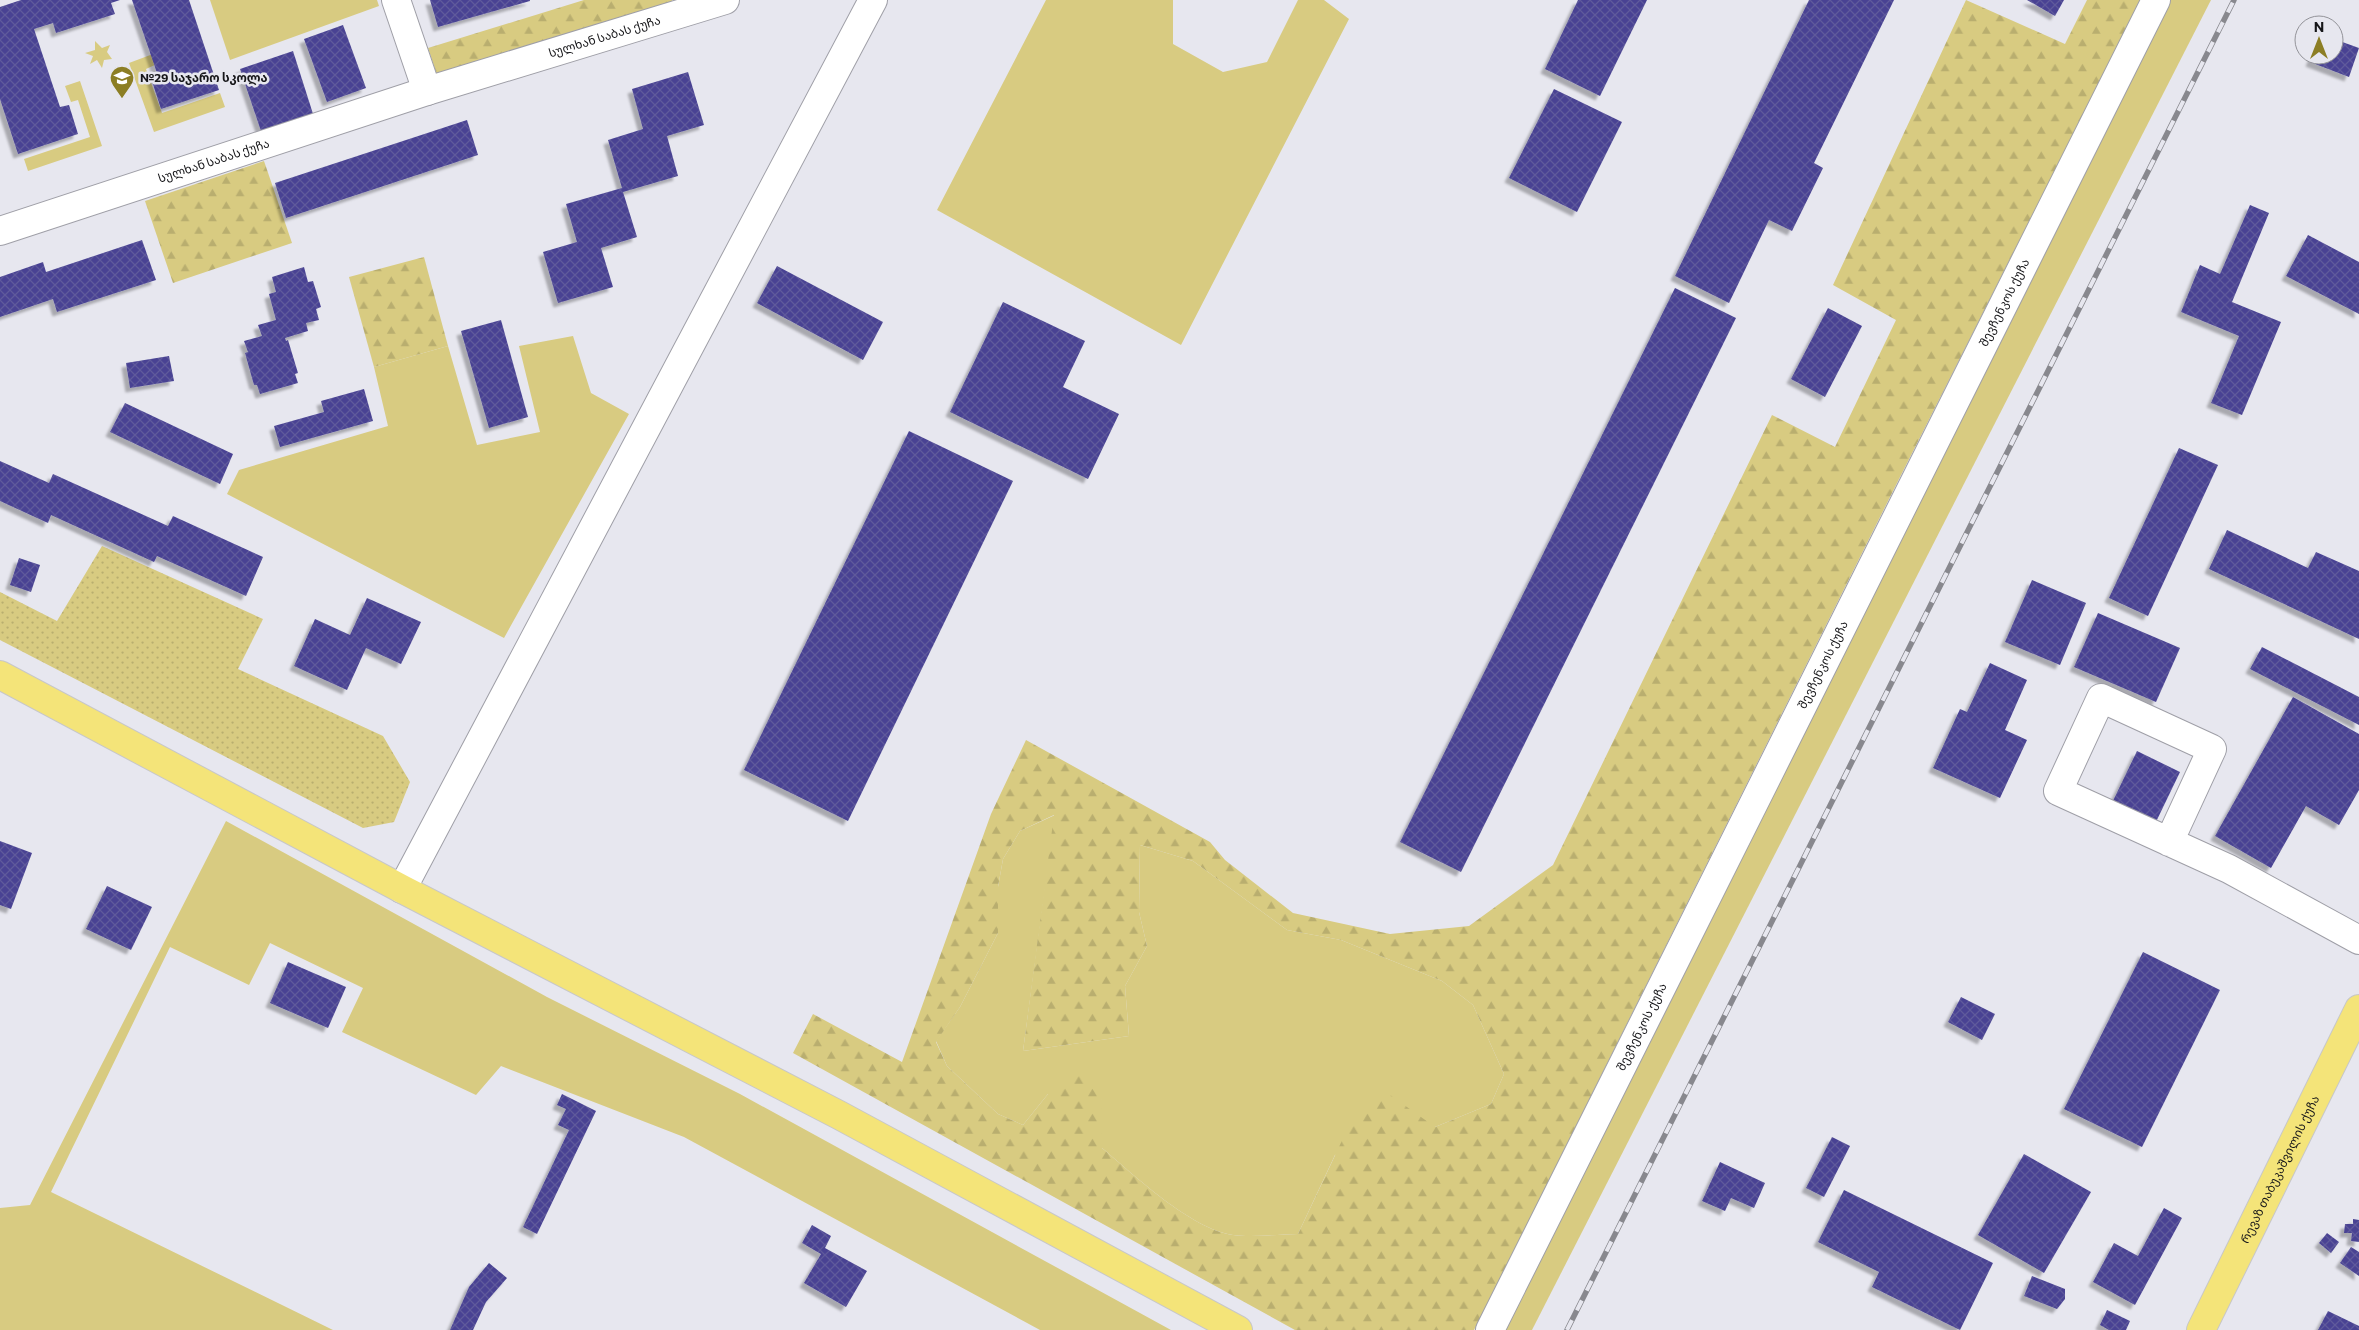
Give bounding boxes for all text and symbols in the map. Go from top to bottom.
street label: სულხან საბას ქუჩა [547,12,662,59]
north arrow [2294,15,2344,65]
text: N [2314,18,2324,35]
school or university icon: №29 საჯარო სკოლა [109,65,135,99]
place label: №29 საჯარო სკოლა [140,70,268,86]
street label: სულხან საბას ქუჩა [156,135,271,185]
street label: შევჩენკოს ქუჩა [1976,256,2031,348]
street label: შევჩენკოს ქუჩა [1794,618,1850,711]
street label: შევჩენკოს ქუჩა [1613,980,1669,1073]
street label: რევაზ თაბუკაშვილის ქუჩა [2237,1093,2321,1245]

